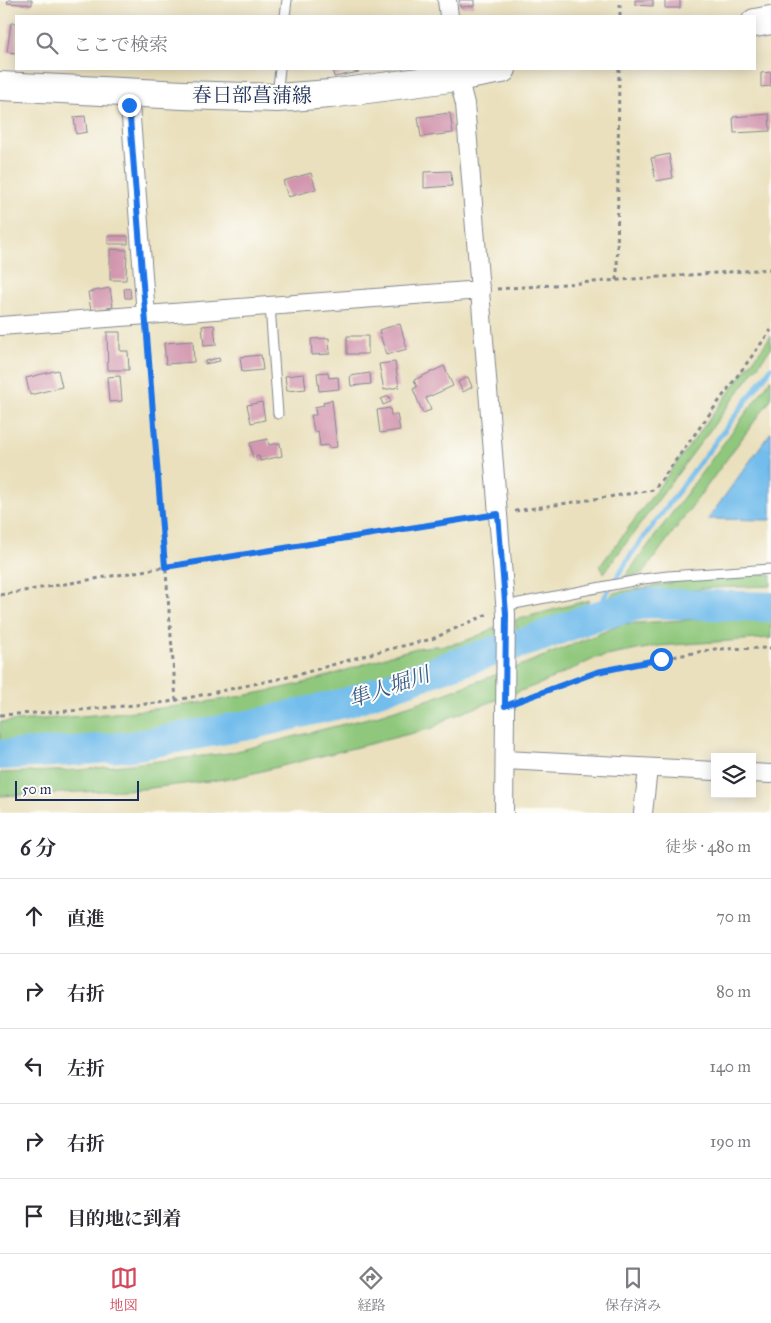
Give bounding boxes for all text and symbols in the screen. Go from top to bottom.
search box [15,15,756,70]
icon: search [33,29,61,57]
text: ここで検索 [73,33,168,56]
street label: 春日部菖蒲線 [192,83,312,107]
route end [118,94,141,117]
route start [650,648,673,671]
water label: 隼人堀川 [345,660,435,713]
map controls [711,753,756,798]
button: layers [711,753,756,798]
scale bar [15,778,139,801]
text: 50 m [22,781,51,798]
text: 6 分 [20,835,56,861]
text: 徒歩 · 480 m [665,837,751,856]
icon: ahead [20,902,48,930]
text: 直進 [67,907,105,930]
text: 70 m [716,907,751,926]
icon: right [20,977,48,1005]
text: 右折 [67,982,105,1005]
text: 80 m [716,982,751,1001]
icon: left [20,1052,48,1080]
text: 左折 [67,1057,105,1080]
text: 140 m [710,1057,751,1076]
icon: right [20,1127,48,1155]
text: 右折 [67,1132,105,1155]
text: 190 m [710,1132,751,1151]
icon: arrive [20,1202,48,1230]
text: 目的地に到着 [67,1207,181,1230]
tab: 地図 [110,1264,138,1314]
tab: 経路 [357,1264,385,1314]
tab: 保存済み [605,1264,661,1314]

